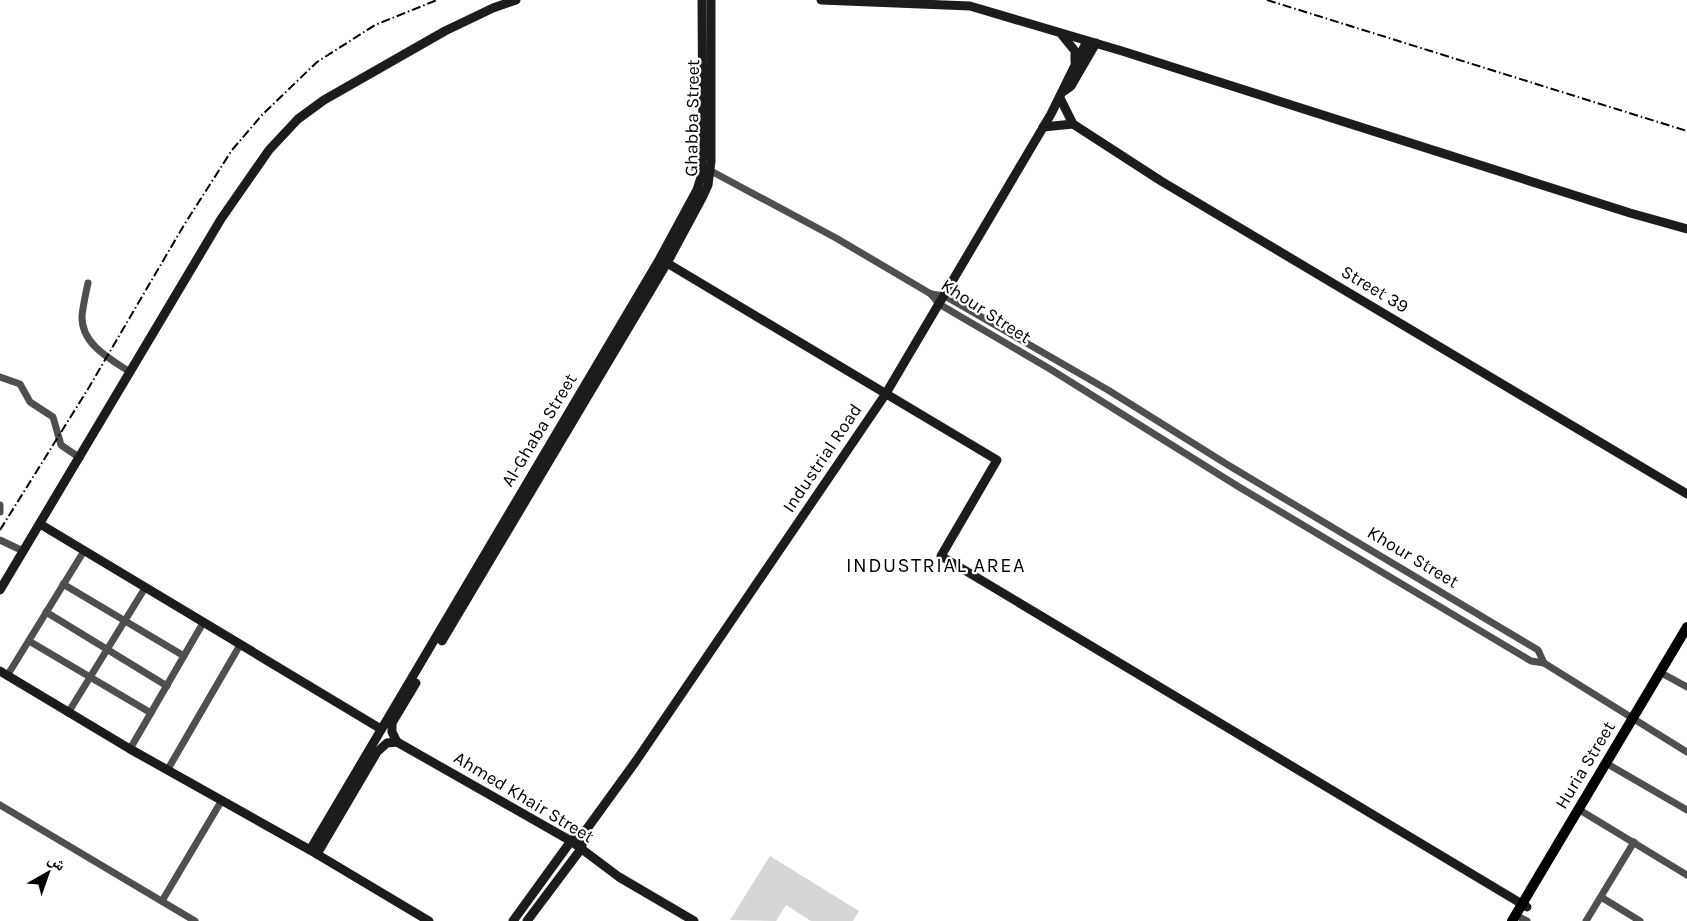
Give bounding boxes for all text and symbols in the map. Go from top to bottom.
street label: Ghabba Street [680,59,704,177]
street label: Street 39 [1337,260,1413,318]
street label: Khour Street [937,274,1035,348]
street label: Al-Ghaba Street [497,369,582,491]
street label: Industrial Road [778,400,866,516]
street label: Khour Street [1363,521,1463,593]
district label: INDUSTRIAL AREA [846,554,1026,577]
street label: Huria Street [1550,717,1620,813]
street label: Ahmed Khair Street [450,746,598,848]
north arrow [18,843,78,903]
text: ش [45,849,70,875]

